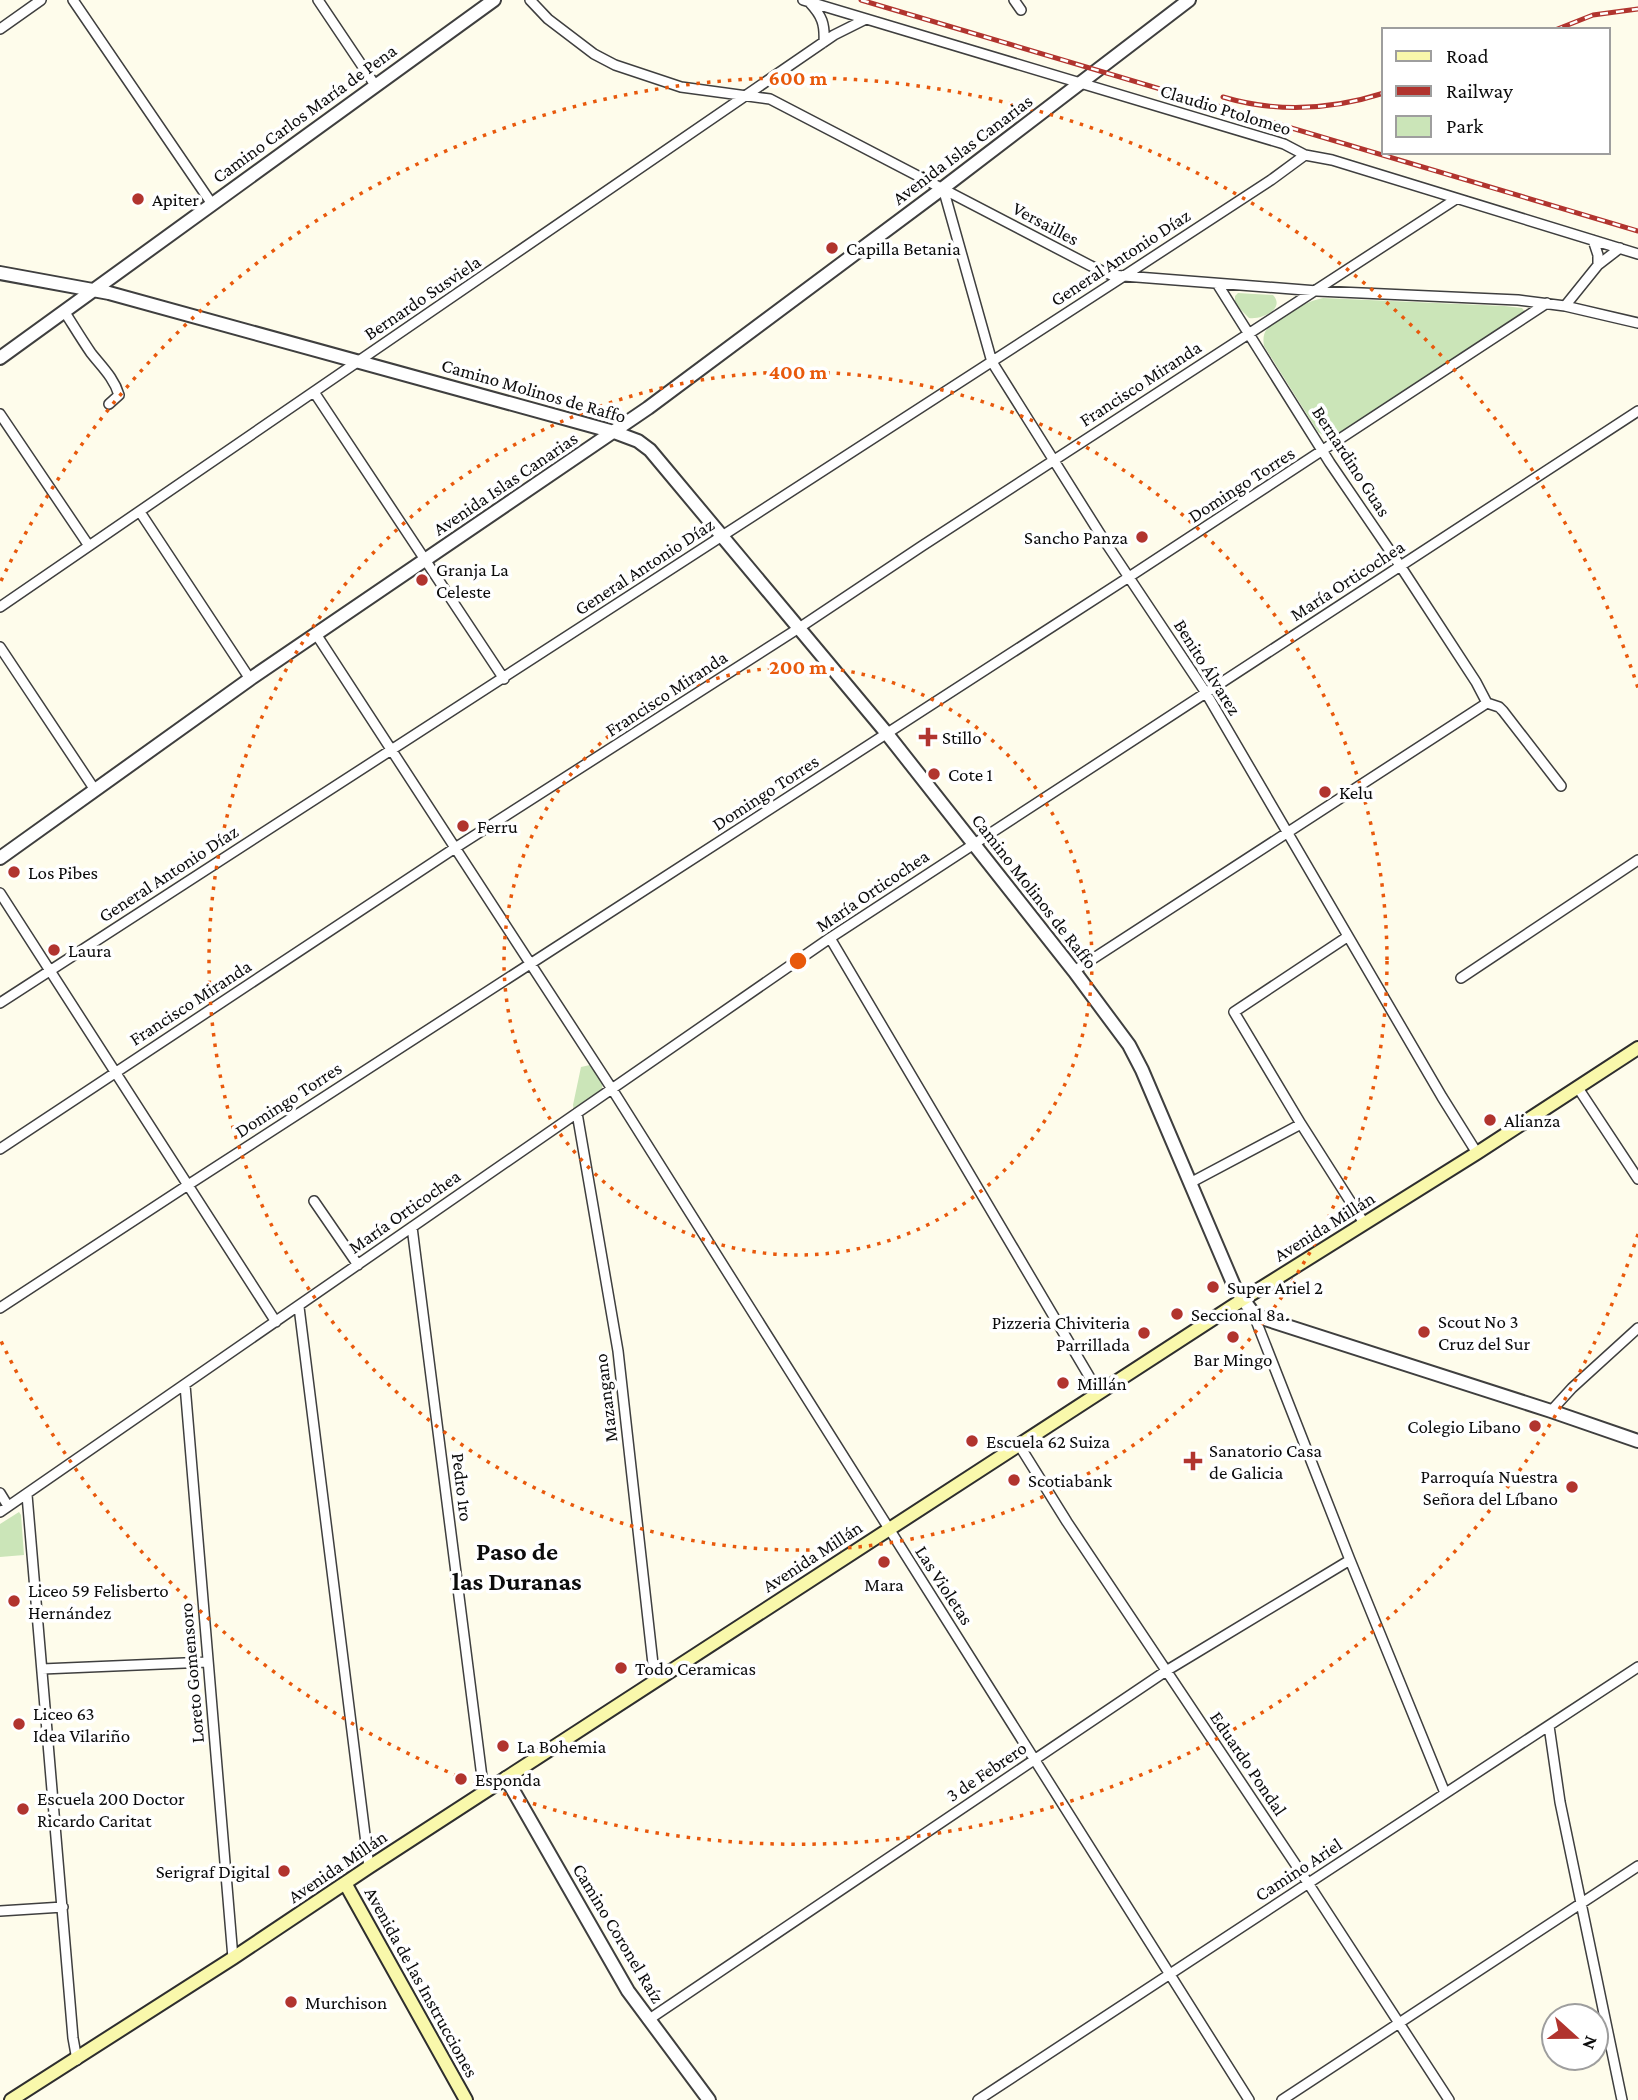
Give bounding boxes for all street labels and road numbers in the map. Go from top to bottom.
street label: Camino Carlos María de Pena [208,39,401,187]
street label: Claudio Ptolomeo [1158,80,1294,139]
street label: Avenida Islas Canarias [888,90,1036,209]
street label: Versailles [1009,197,1082,250]
street label: General Antonio Díaz [1047,205,1194,310]
street label: Bernardo Susviela [360,251,485,344]
street label: Francisco Miranda [1076,336,1205,431]
street label: Camino Molinos de Raffo [439,354,628,427]
street label: Bernardino Guas [1308,402,1395,520]
street label: Avenida Islas Canarias [429,427,582,540]
street label: Domingo Torres [1184,442,1298,527]
street label: General Antonio Díaz [571,514,718,619]
street label: María Orticochea [1286,536,1408,625]
street label: Benito Álvarez [1170,615,1245,719]
street label: Francisco Miranda [602,646,731,741]
street label: Domingo Torres [708,750,822,835]
street label: Camino Molinos de Raffo [968,810,1102,973]
street label: General Antonio Díaz [95,821,242,926]
street label: María Orticochea [812,845,933,936]
street label: Francisco Miranda [126,955,255,1050]
street label: Domingo Torres [231,1057,345,1142]
street label: María Orticochea [344,1165,464,1258]
street label: Avenida Millán [1270,1187,1378,1266]
street label: Mazangano [590,1352,621,1443]
street label: Pedro 1ro [448,1452,477,1523]
street label: Avenida Millán [759,1516,866,1596]
street label: Las Violetas [911,1542,978,1629]
street label: Loreto Gomensoro [175,1602,208,1744]
street label: Eduardo Pondal [1206,1707,1291,1819]
street label: 3 de Febrero [942,1737,1030,1806]
street label: Avenida Millán [284,1826,391,1907]
street label: Camino Ariel [1251,1834,1346,1905]
street label: Camino Coronel Raíz [569,1860,669,2007]
street label: Avenida de las Instrucciones [360,1883,483,2081]

